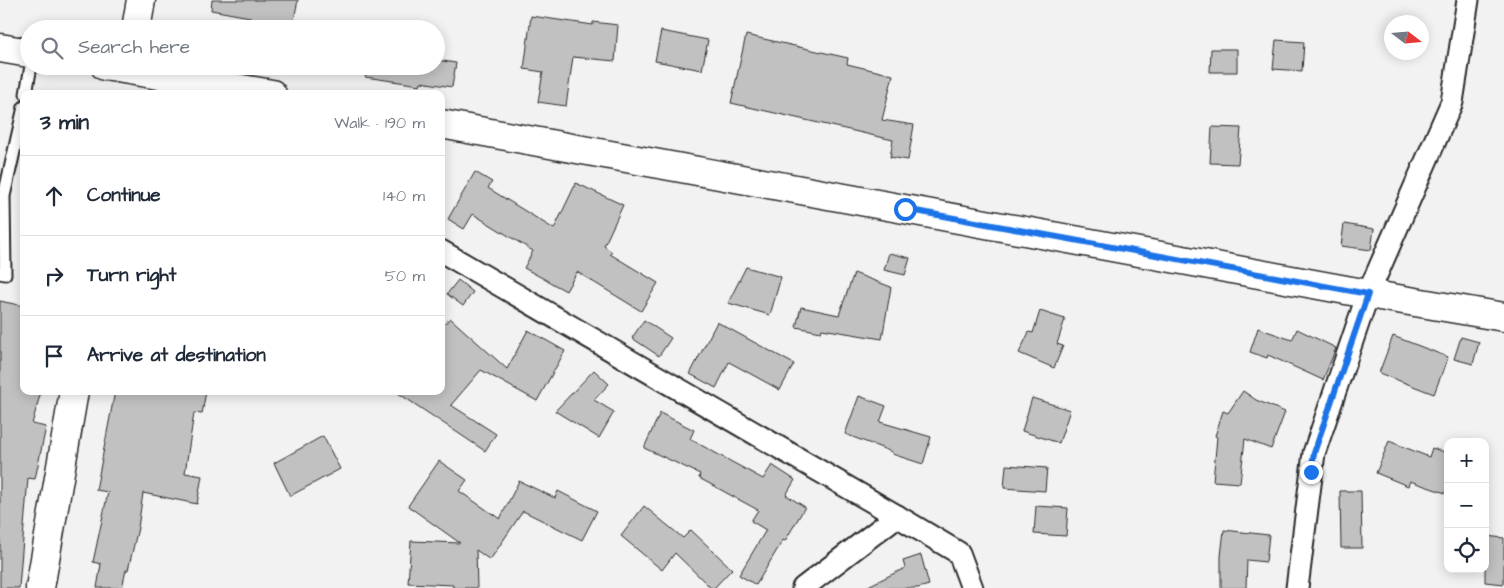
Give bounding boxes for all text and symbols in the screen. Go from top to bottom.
north arrow [1384,15,1429,60]
search box [20,20,445,75]
icon: search [38,34,66,62]
text: Search here [78,34,190,61]
text: 3 min [40,108,89,137]
text: Walk · 190 m [334,112,425,134]
icon: ahead [40,182,68,210]
text: Continue [87,182,161,209]
text: 140 m [383,185,425,207]
route start [894,198,917,221]
icon: right [40,262,68,290]
text: Turn right [87,262,176,289]
text: 50 m [385,265,425,287]
icon: arrive [40,342,68,370]
text: Arrive at destination [87,342,266,369]
map controls [1444,438,1489,573]
button: + [1444,438,1489,483]
route end [1300,461,1323,484]
button: − [1444,483,1489,528]
button: locate [1444,528,1489,573]

